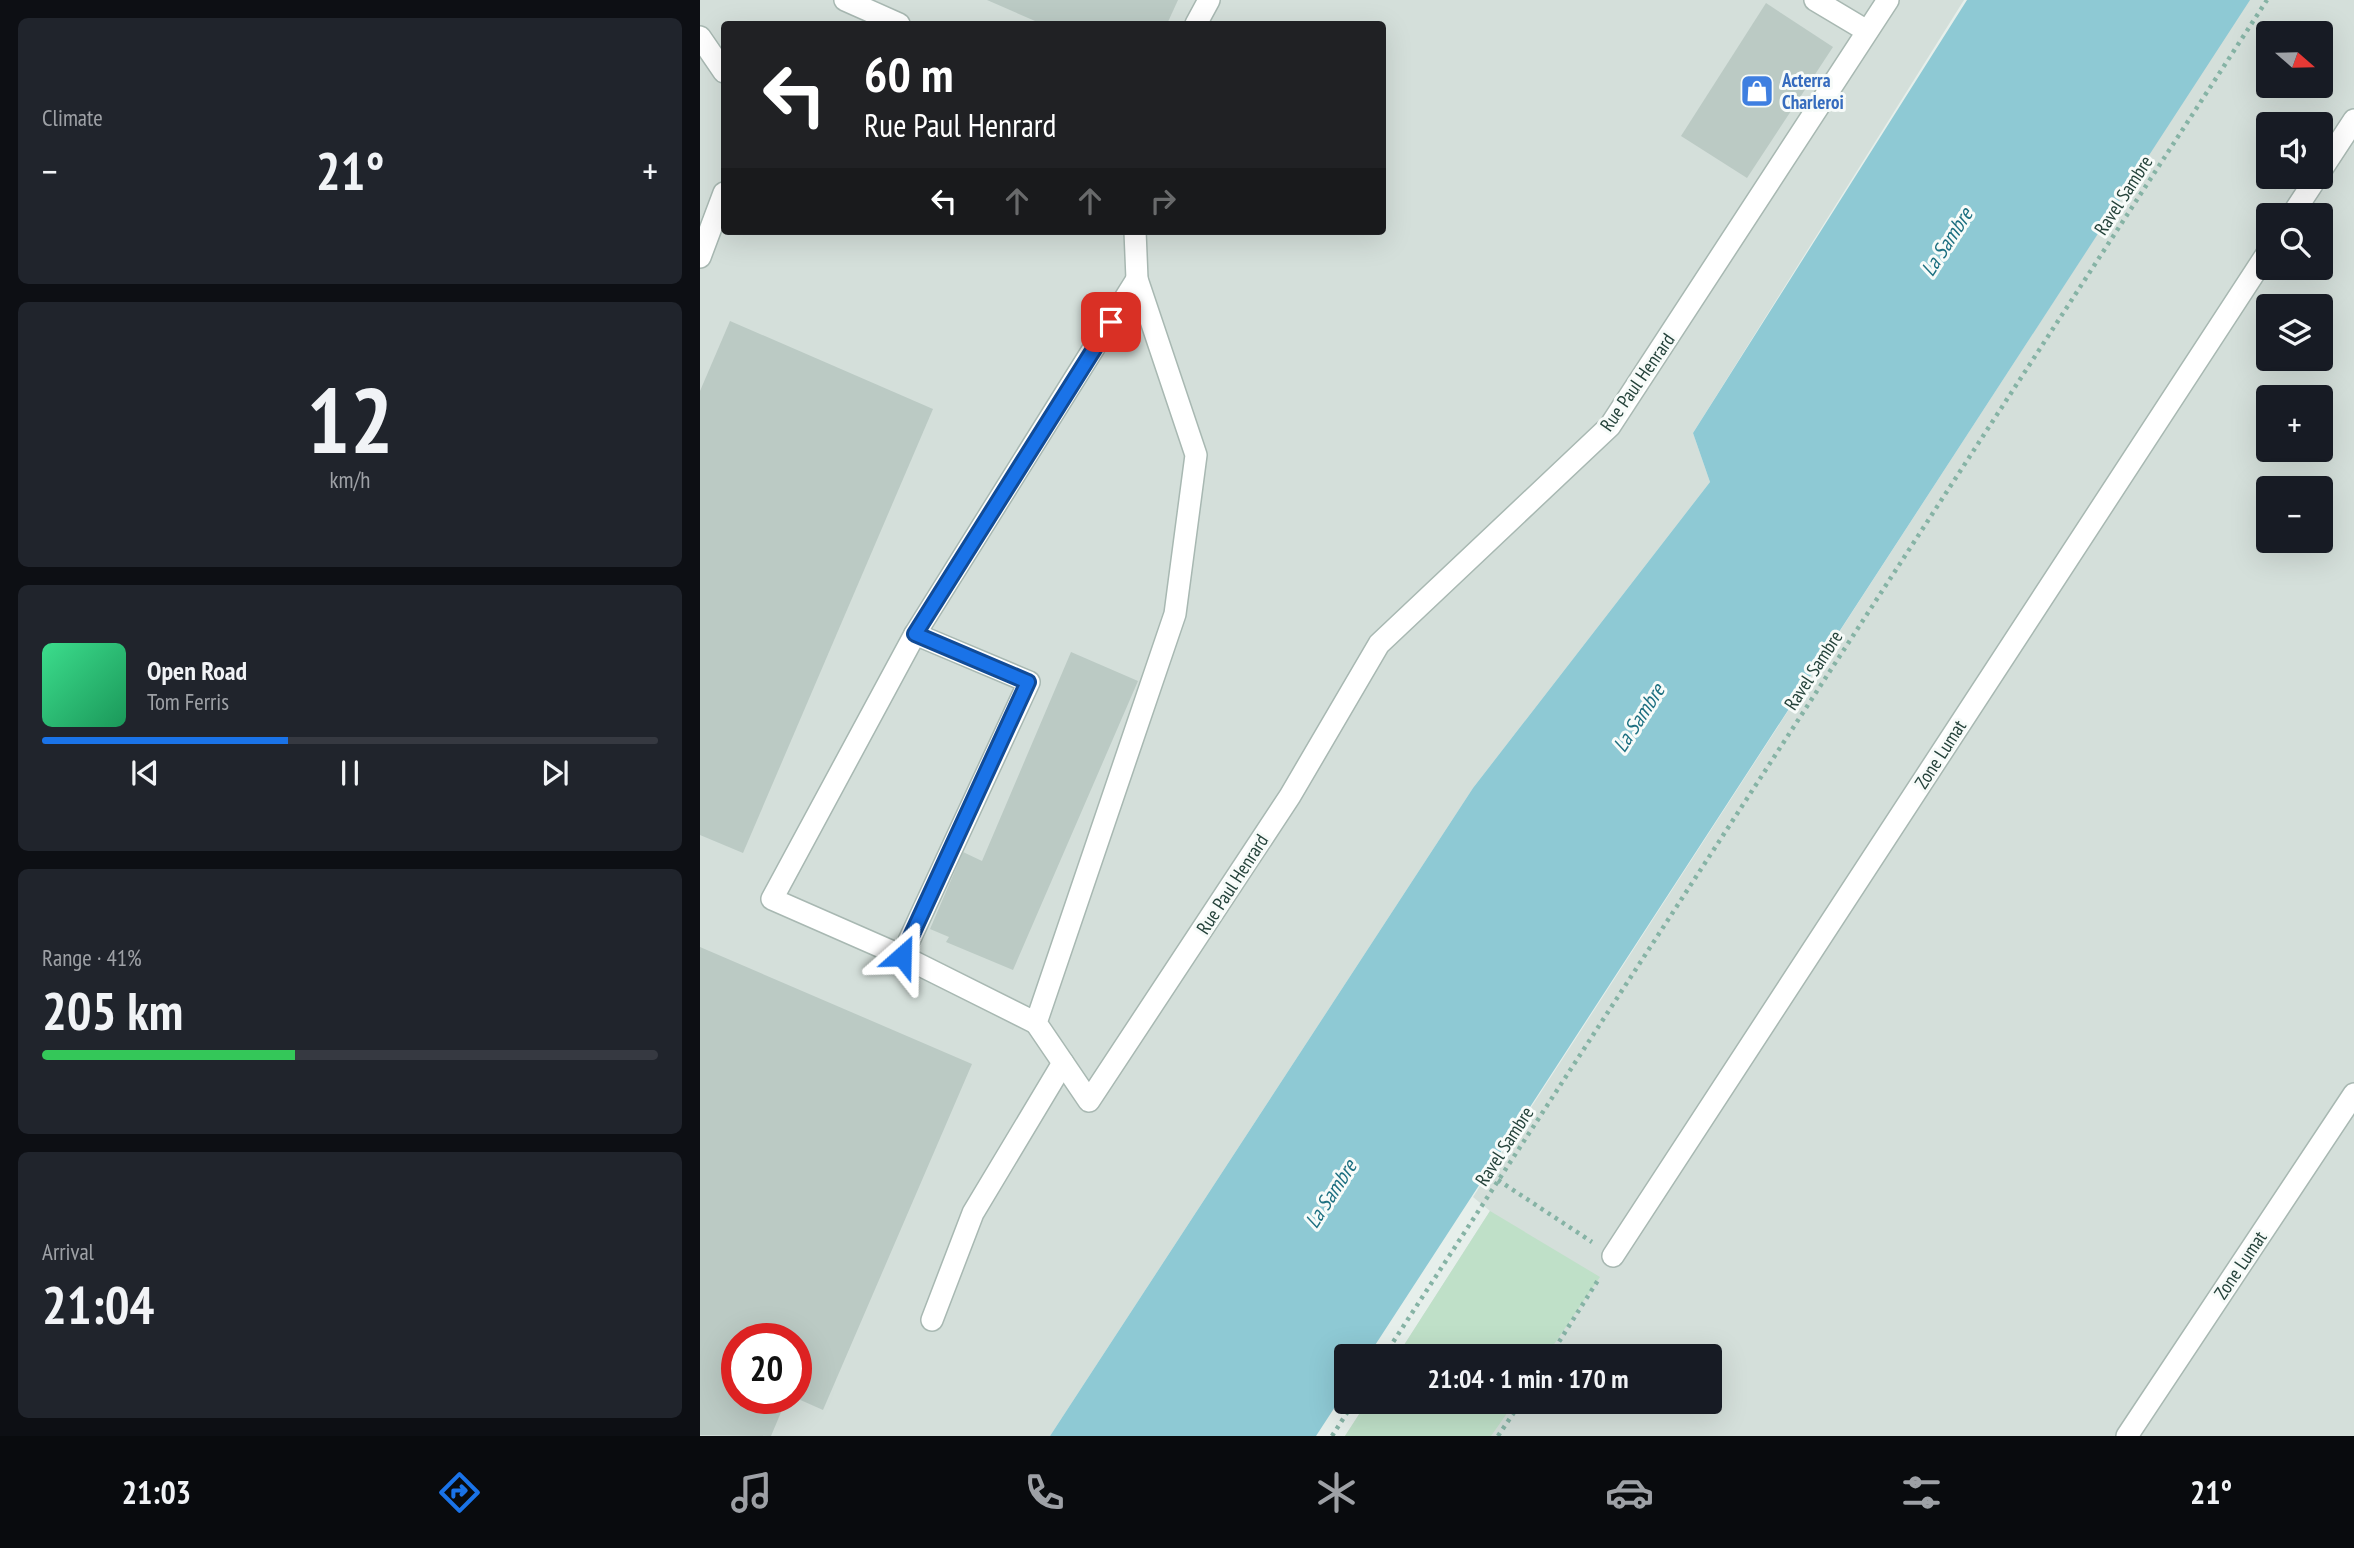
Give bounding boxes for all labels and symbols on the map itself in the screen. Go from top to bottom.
north arrow [2256,21,2333,98]
place label: Acterra Charleroi [1781,68,1844,114]
shop icon: Acterra Charleroi [1738,72,1776,110]
street label: Ravel Sambre [2088,151,2158,239]
water label: La Sambre [1915,201,1979,281]
pin [1081,292,1141,352]
street label: Rue Paul Henrard [1594,328,1680,436]
street label: Ravel Sambre [1778,626,1848,714]
water label: La Sambre [1607,677,1671,757]
street label: Zone Lumat [1909,714,1971,793]
street label: Rue Paul Henrard [1191,830,1273,938]
position arrow [865,919,939,993]
street label: Ravel Sambre [1469,1102,1539,1190]
water label: La Sambre [1299,1153,1363,1233]
street label: Zone Lumat [2208,1226,2272,1304]
speed limit sign: 20 [721,1323,812,1414]

